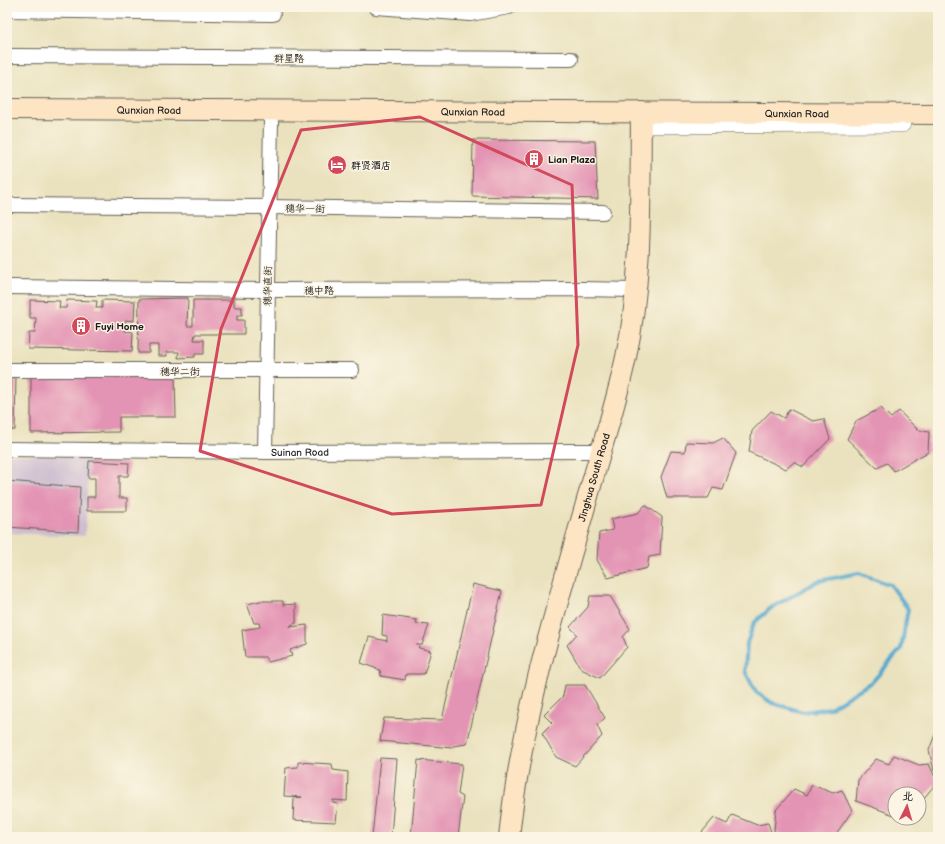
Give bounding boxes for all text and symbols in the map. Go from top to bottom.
street label: 群星路 [274,53,304,65]
street label: Qunxian Road [117,105,181,117]
street label: Qunxian Road [441,106,505,119]
street label: Qunxian Road [765,108,829,120]
building icon: Lian Plaza [523,148,545,170]
hotel icon: 群贤酒店 [326,154,348,176]
place label: Lian Plaza [548,154,595,166]
place label: 群贤酒店 [351,160,391,172]
street label: 穗华一街 [285,203,325,215]
street label: 穗华直街 [262,266,274,306]
street label: 穗中路 [304,285,334,297]
building icon: Fuyi Home [70,315,92,337]
place label: Fuyi Home [95,321,144,333]
street label: 穗华二街 [160,366,200,378]
street label: Jinghua South Road [576,432,613,523]
street label: Suinan Road [271,447,329,459]
north arrow [887,786,927,826]
text: 北 [902,790,914,803]

